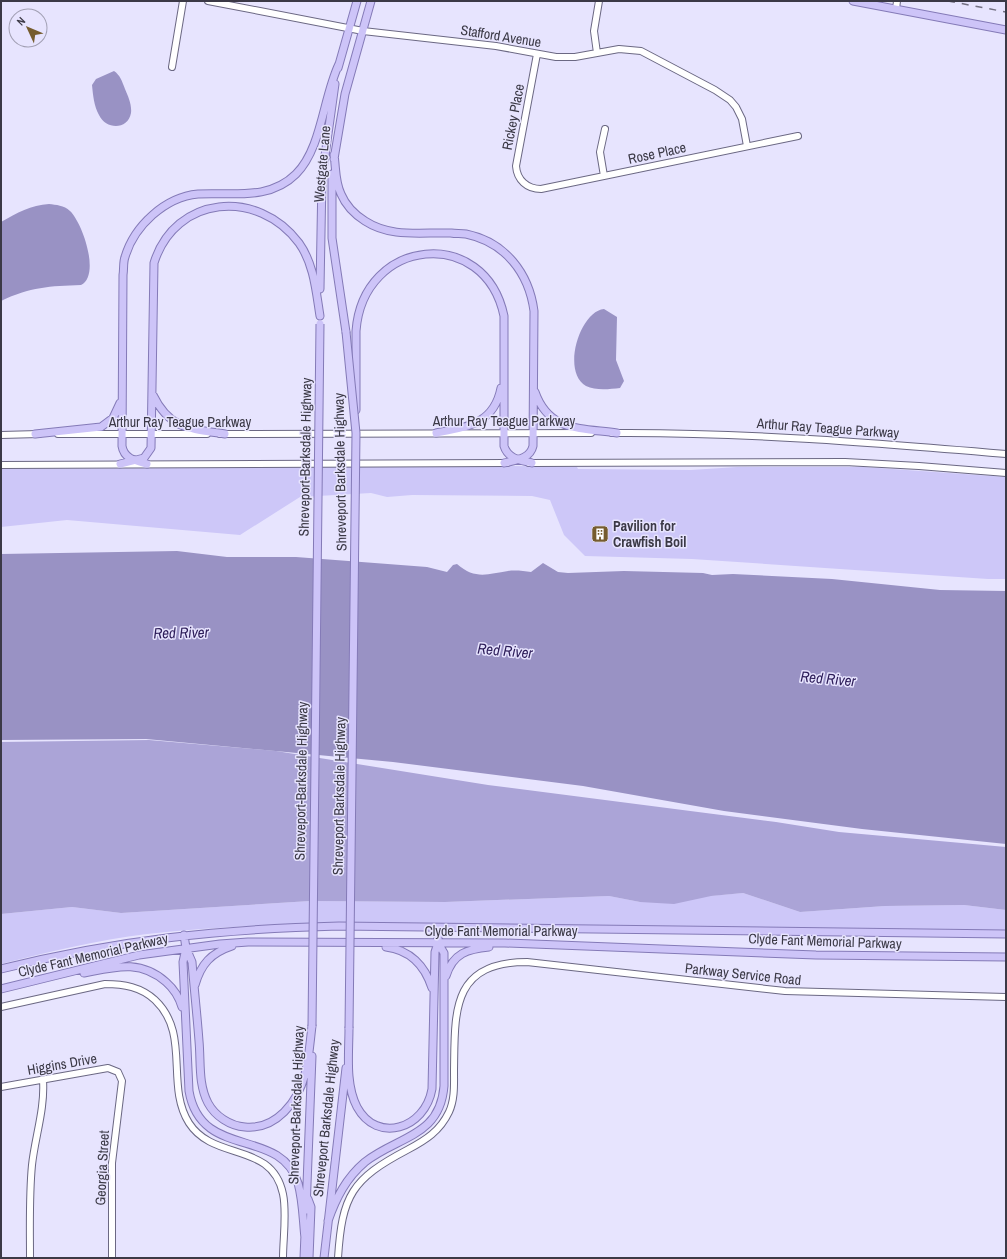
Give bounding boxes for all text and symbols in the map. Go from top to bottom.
north arrow [8,8,48,48]
text: N [14,14,28,28]
street label: Stafford Avenue [459,21,543,51]
street label: Rickey Place [498,82,528,152]
street label: Westgate Lane [310,125,334,203]
street label: Rose Place [626,138,688,168]
street label: Shreveport-Barksdale Highway [295,377,315,537]
street label: Shreveport Barksdale Highway [330,392,350,551]
street label: Arthur Ray Teague Parkway [432,412,576,430]
street label: Arthur Ray Teague Parkway [108,413,252,431]
street label: Arthur Ray Teague Parkway [755,414,900,442]
place label: Pavilion for Crawfish Boil [613,517,686,551]
building icon: Pavilion for Crawfish Boil [590,524,610,544]
water label: Red River [153,622,210,643]
water label: Red River [477,638,534,663]
water label: Red River [800,666,857,691]
street label: Shreveport-Barksdale Highway [291,701,311,861]
street label: Shreveport Barksdale Highway [329,716,349,875]
street label: Clyde Fant Memorial Parkway [424,922,578,940]
street label: Clyde Fant Memorial Parkway [16,929,170,981]
street label: Clyde Fant Memorial Parkway [748,929,902,953]
street label: Parkway Service Road [684,959,802,989]
street label: Shreveport-Barksdale Highway [284,1025,308,1185]
street label: Shreveport Barksdale Highway [309,1038,343,1198]
street label: Higgins Drive [26,1049,98,1079]
street label: Georgia Street [91,1130,113,1206]

